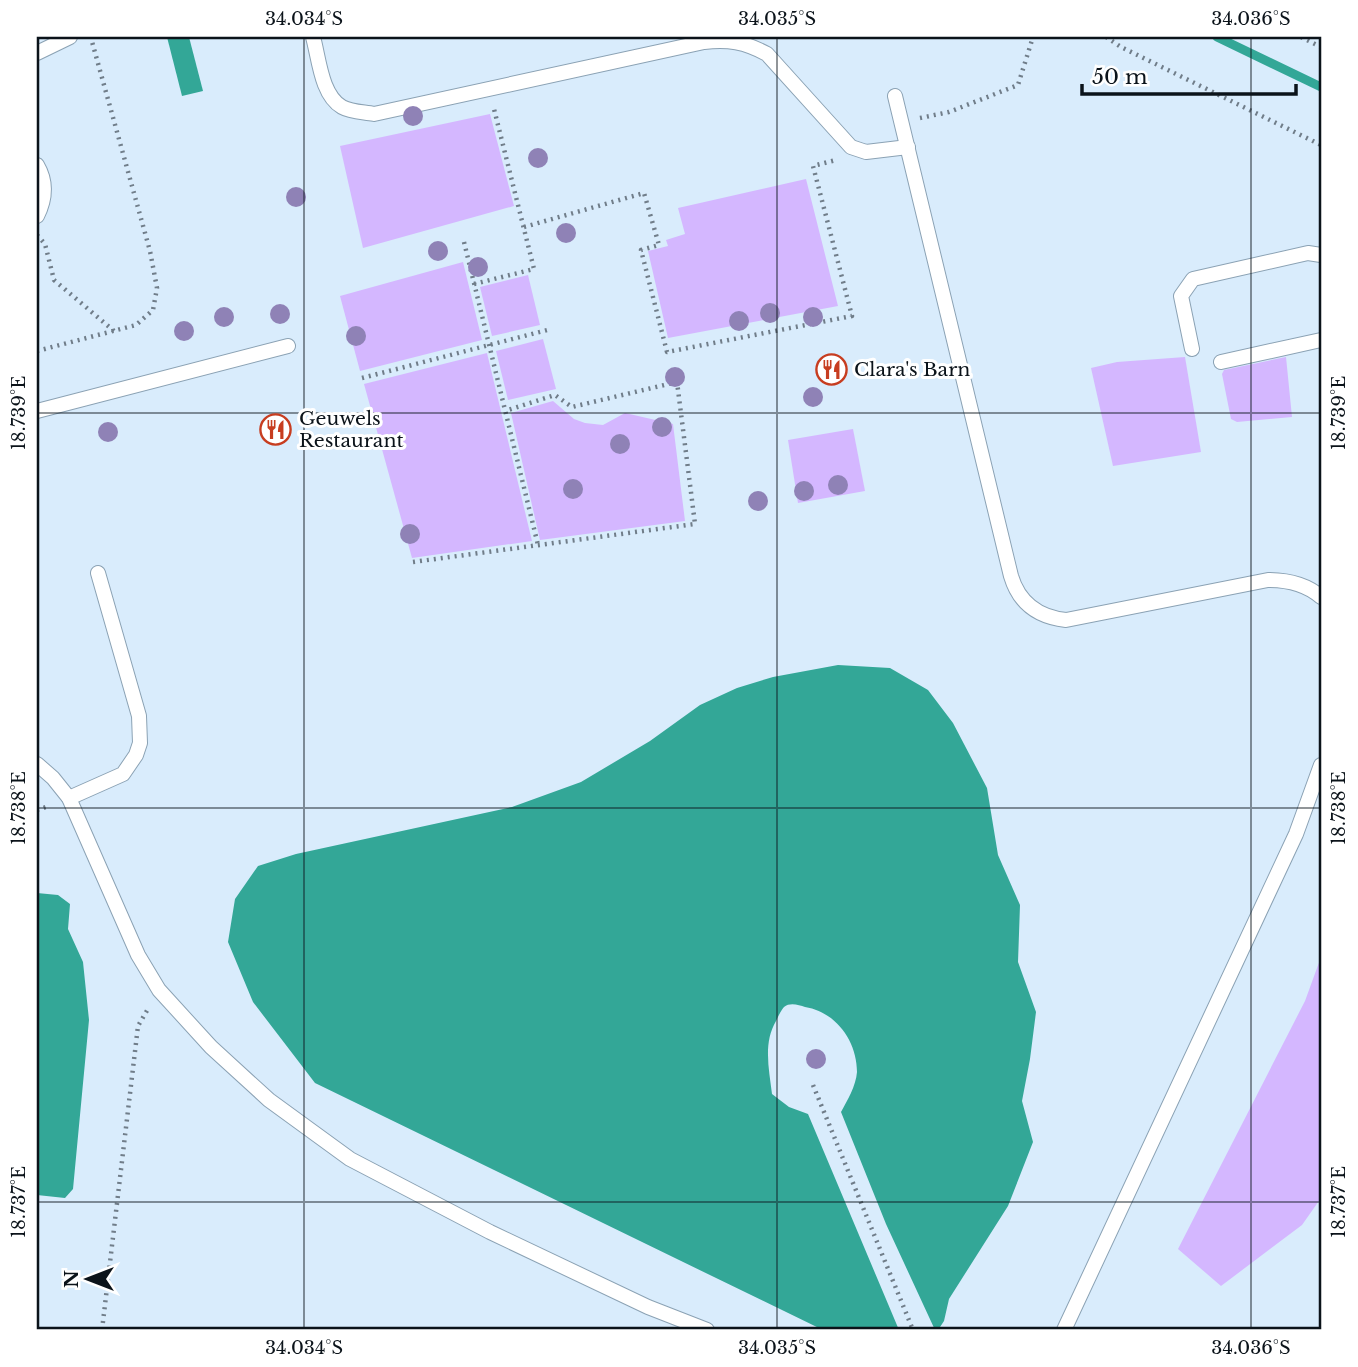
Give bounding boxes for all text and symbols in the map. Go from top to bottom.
text: 34.034°S [265,8,343,30]
text: 34.035°S [738,8,816,30]
text: 34.036°S [1211,8,1291,30]
scale bar [1082,52,1295,96]
text: 50 m [1092,64,1148,90]
restaurant icon: Clara's Barn [814,352,848,386]
place label: Clara's Barn [854,358,970,381]
text: 18.739°E [8,376,30,450]
text: 18.739°E [1328,376,1350,450]
place label: Geuwels Restaurant [299,407,404,452]
restaurant icon: Geuwels Restaurant [259,412,293,446]
text: 18.738°E [8,771,30,845]
text: 18.738°E [1328,771,1350,845]
text: 18.737°E [8,1166,30,1238]
text: 18.737°E [1328,1166,1350,1238]
north arrow [52,1244,122,1314]
text: N [60,1270,83,1288]
text: 34.034°S [265,1337,343,1359]
text: 34.035°S [738,1337,816,1359]
text: 34.036°S [1211,1337,1291,1359]

